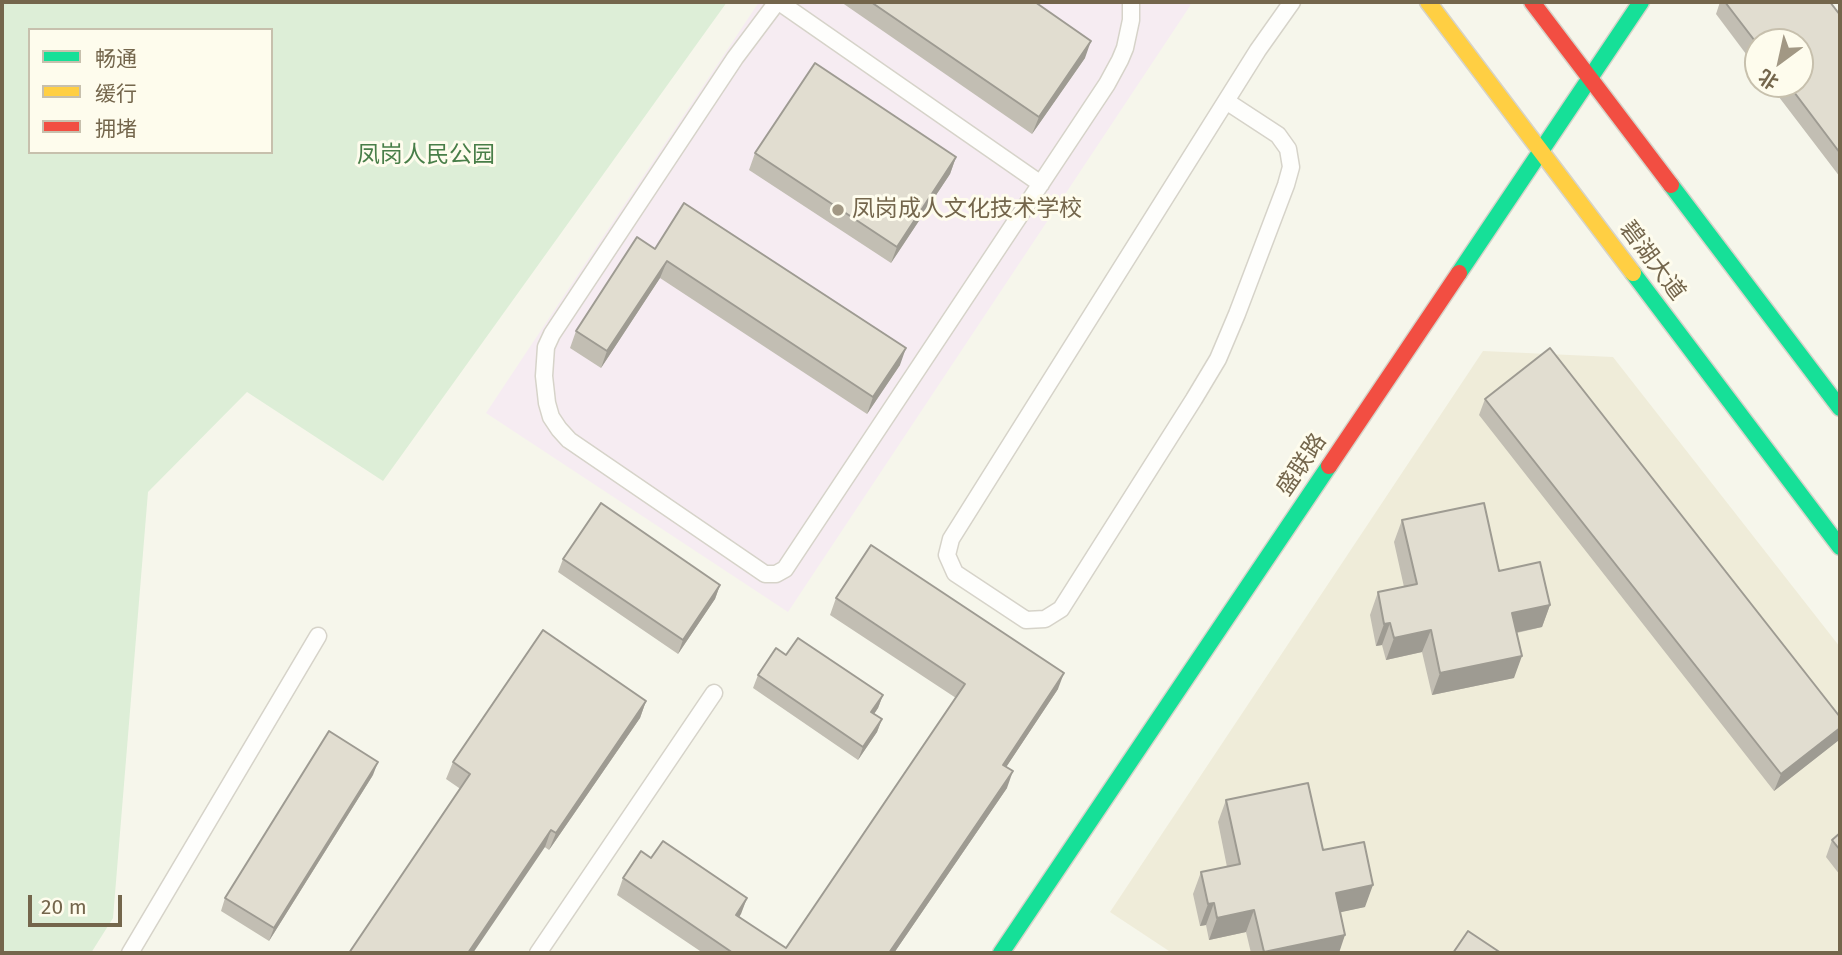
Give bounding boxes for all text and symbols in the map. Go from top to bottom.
legend [28,28,273,154]
north arrow [1744,28,1814,98]
text: 畅通 [95,46,137,72]
text: 北 [1754,65,1783,94]
text: 缓行 [95,81,137,107]
text: 拥堵 [95,116,137,142]
park label: 凤岗人民公园 [357,142,495,170]
place label: 凤岗成人文化技术学校 [852,196,1082,224]
marker: 凤岗成人文化技术学校 [830,202,846,218]
street label: 碧湖大道 [1613,216,1691,306]
street label: 盛联路 [1271,429,1333,501]
scale bar [32,881,126,925]
text: 20 m [41,894,87,920]

